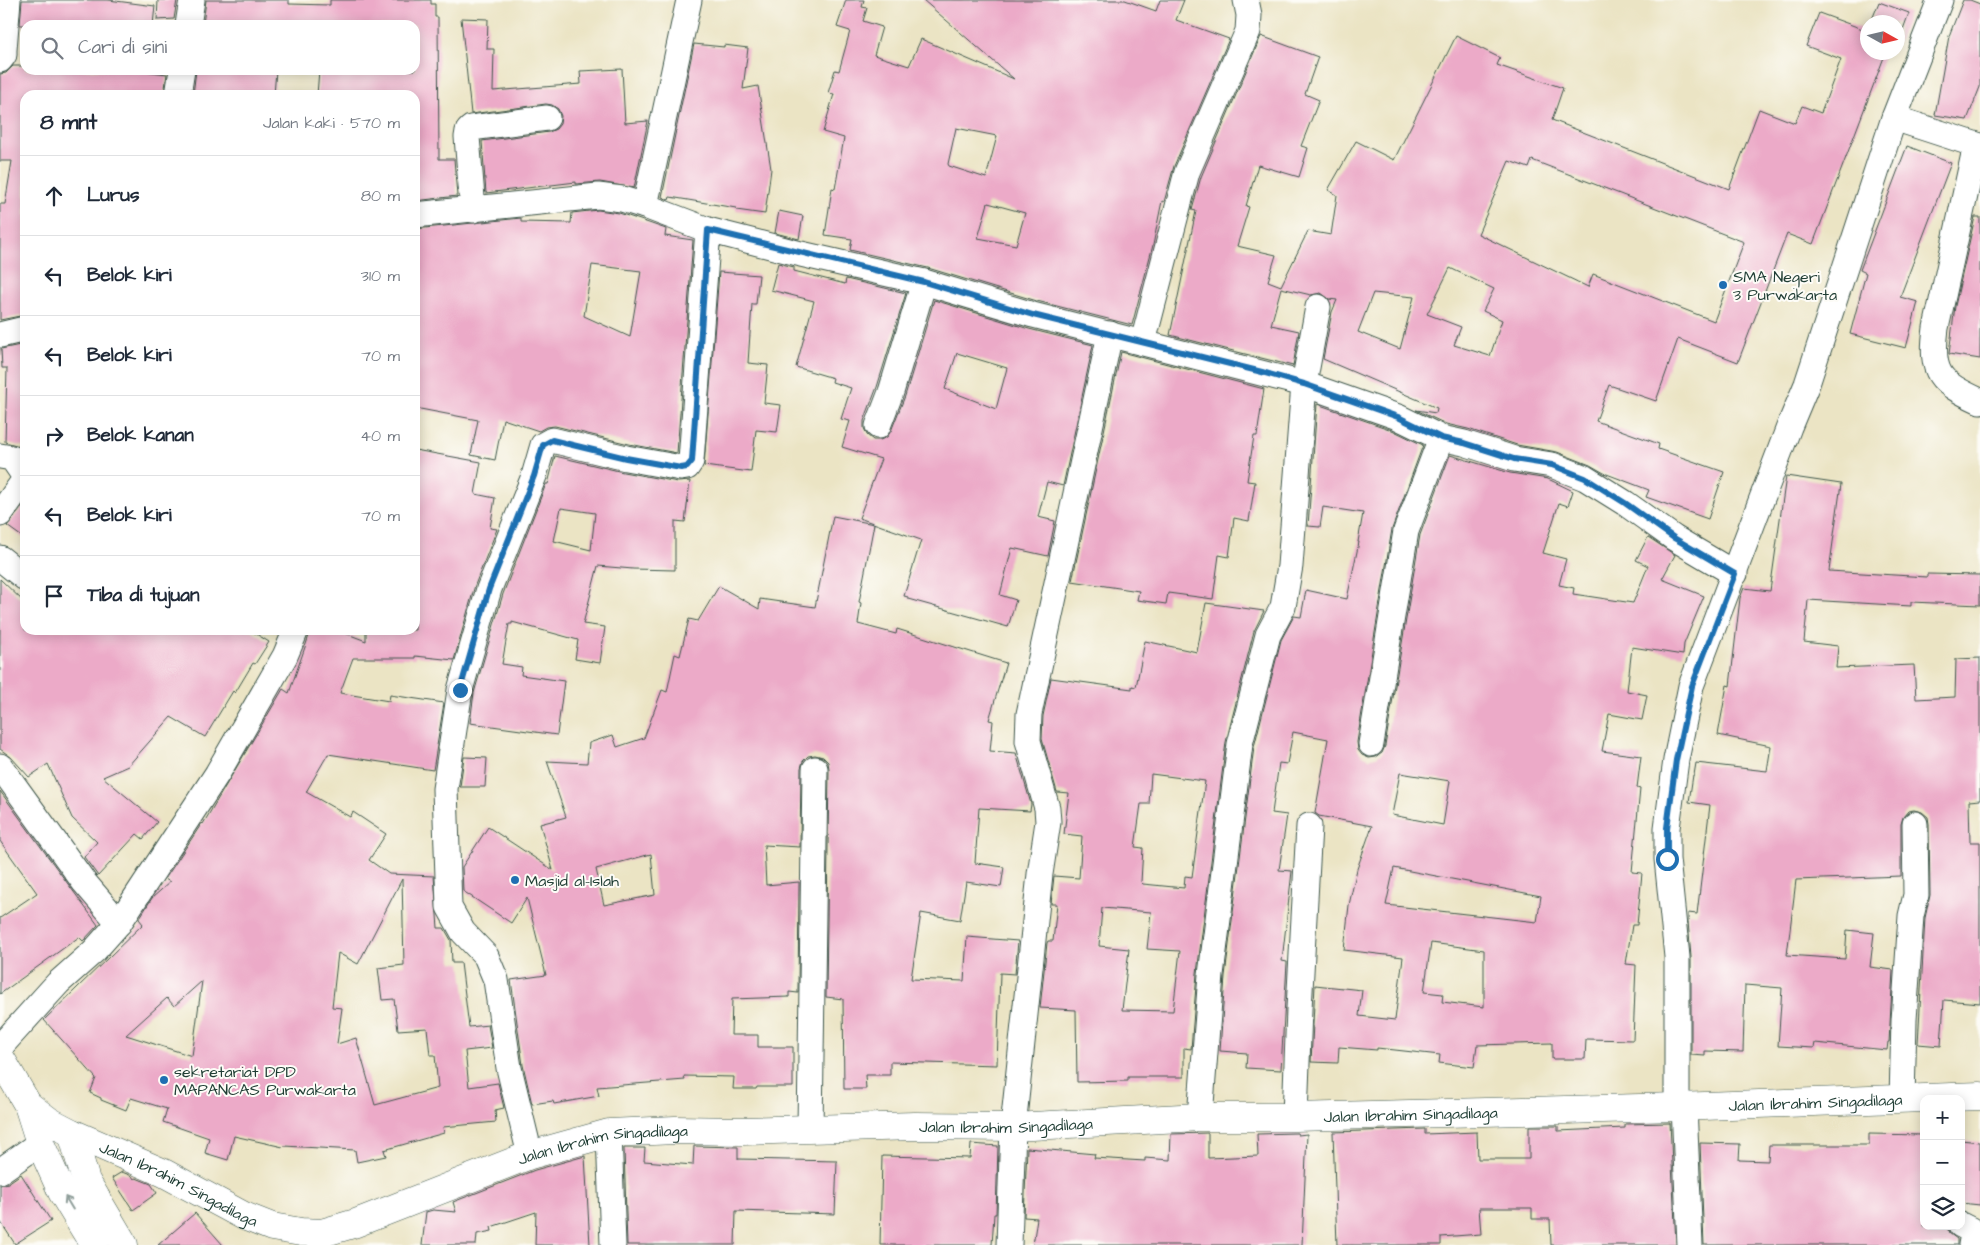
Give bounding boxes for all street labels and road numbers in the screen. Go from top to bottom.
street label: Jalan Ibrahim Singadilaga [1728,1089,1903,1117]
street label: Jalan Ibrahim Singadilaga [1323,1102,1498,1128]
street label: Jalan Ibrahim Singadilaga [919,1113,1094,1139]
street label: Jalan Ibrahim Singadilaga [514,1120,688,1171]
street label: Jalan Ibrahim Singadilaga [96,1136,261,1232]

